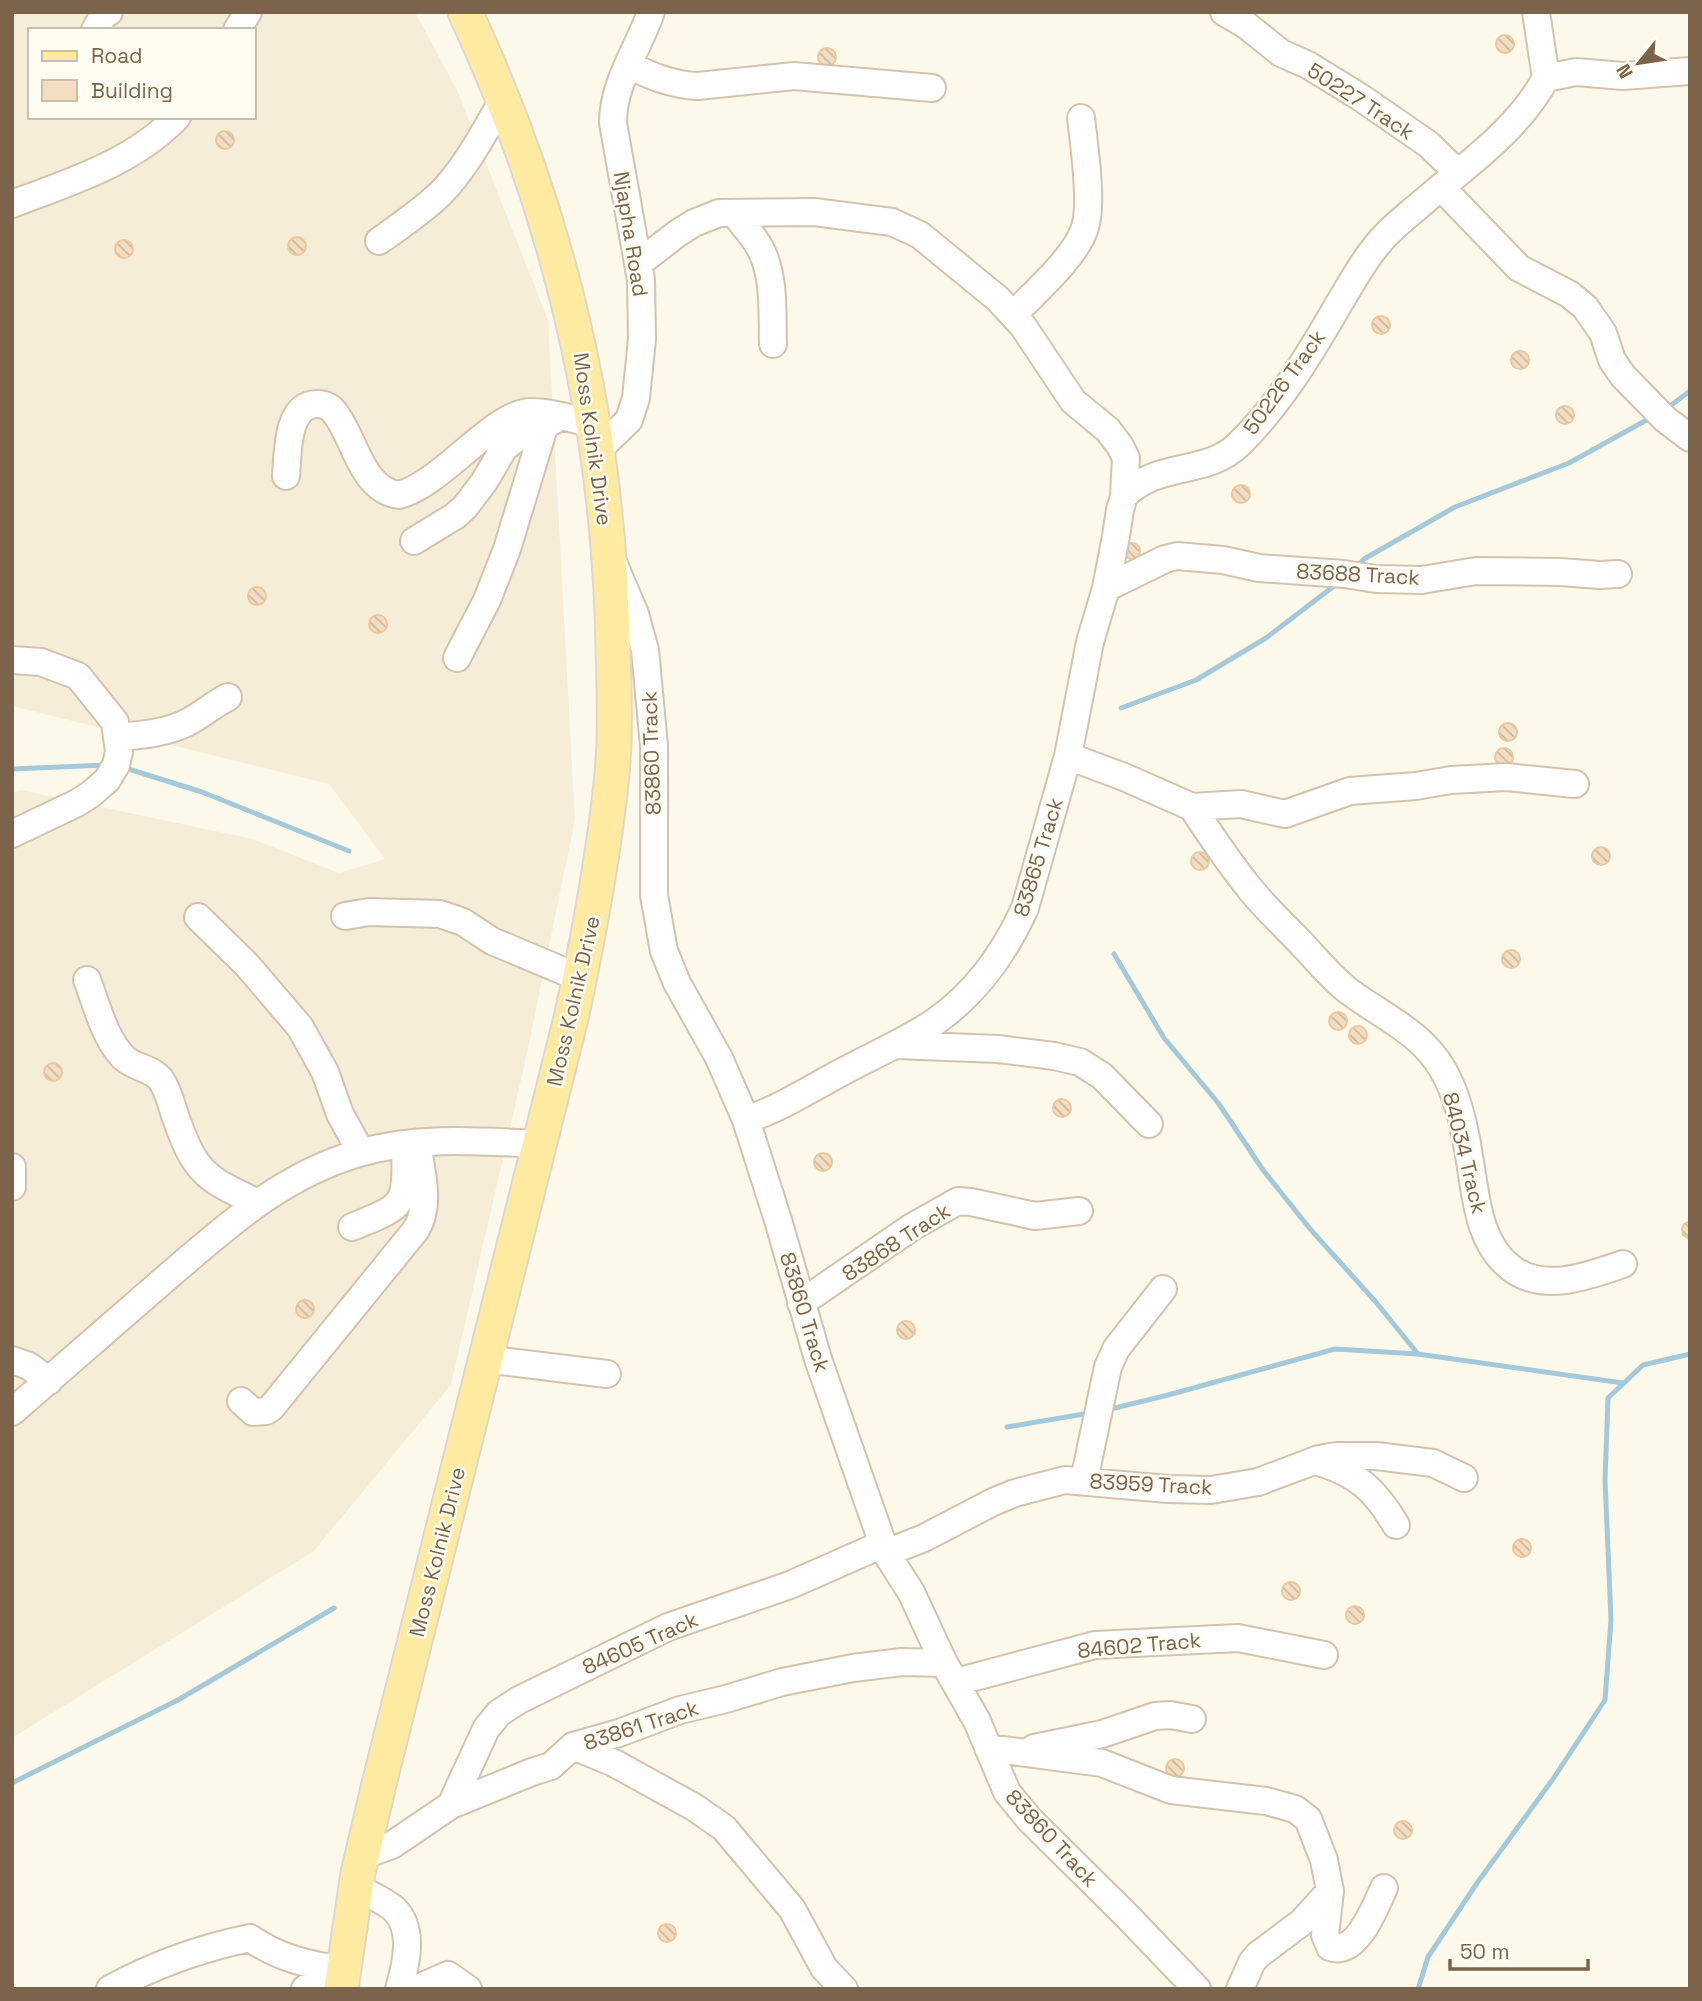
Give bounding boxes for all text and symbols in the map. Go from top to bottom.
legend [28,28,256,119]
north arrow [1604,28,1674,98]
text: Road [91,42,143,69]
street label: 50227 Track [1303,56,1419,146]
text: N [1611,59,1639,83]
text: Building [91,77,173,104]
street label: Njapha Road [608,169,654,299]
street label: 50226 Track [1237,324,1331,440]
street label: Moss Kolnik Drive [568,351,618,527]
street label: 83688 Track [1296,557,1420,591]
street label: 83860 Track [635,691,667,815]
street label: 83865 Track [1007,794,1069,920]
street label: Moss Kolnik Drive [540,913,606,1089]
street label: 84034 Track [1437,1089,1493,1217]
street label: 83868 Track [837,1197,955,1287]
street label: 83860 Track [774,1249,836,1375]
street label: Moss Kolnik Drive [403,1464,471,1640]
street label: 83959 Track [1089,1467,1213,1501]
street label: 84605 Track [578,1605,702,1681]
street label: 84602 Track [1076,1626,1202,1664]
street label: 83861 Track [580,1694,702,1756]
street label: 83860 Track [1000,1783,1104,1893]
scale bar [1450,1927,1588,1971]
text: 50 m [1460,1938,1510,1965]

